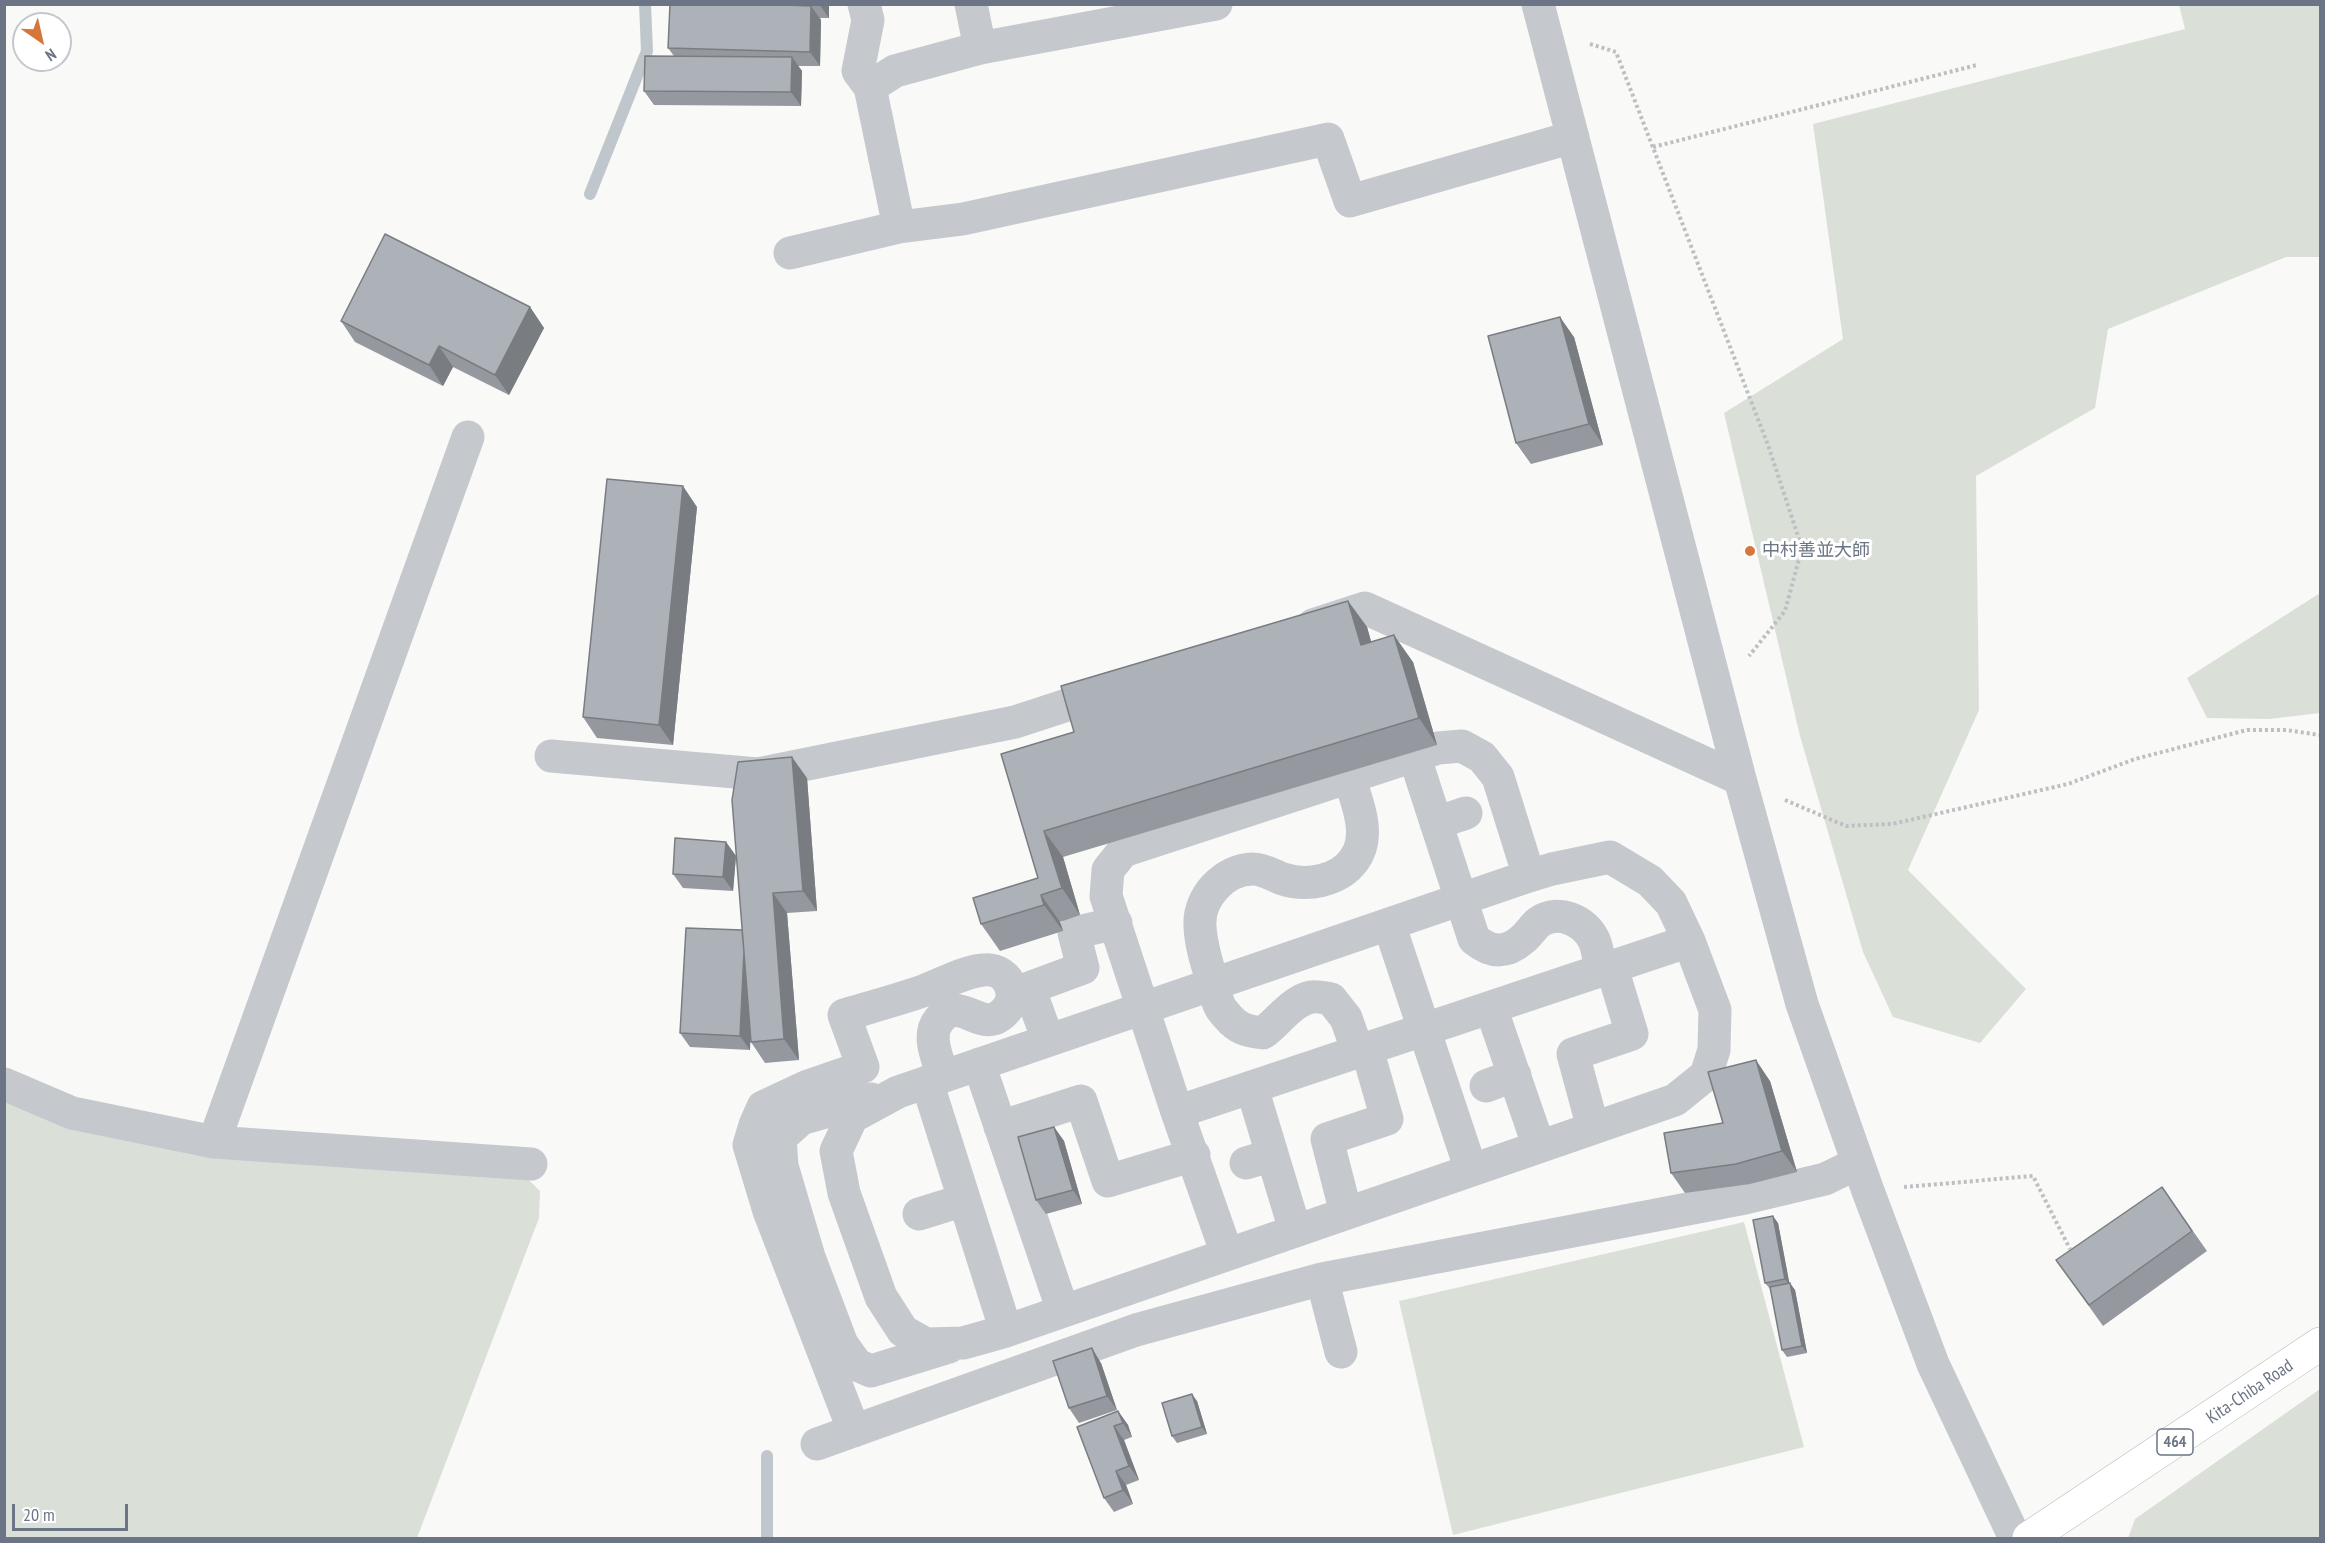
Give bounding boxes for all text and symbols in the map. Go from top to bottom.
north arrow [12,12,72,72]
text: N [42,45,60,66]
place label: 中村善並大師 [1762,540,1870,562]
marker: 中村善並大師 [1743,544,1757,558]
street label: Kita-Chiba Road [2203,1355,2297,1429]
road number: 464 [2157,1429,2193,1455]
scale bar [15,1492,130,1530]
text: 20 m [23,1503,55,1526]

